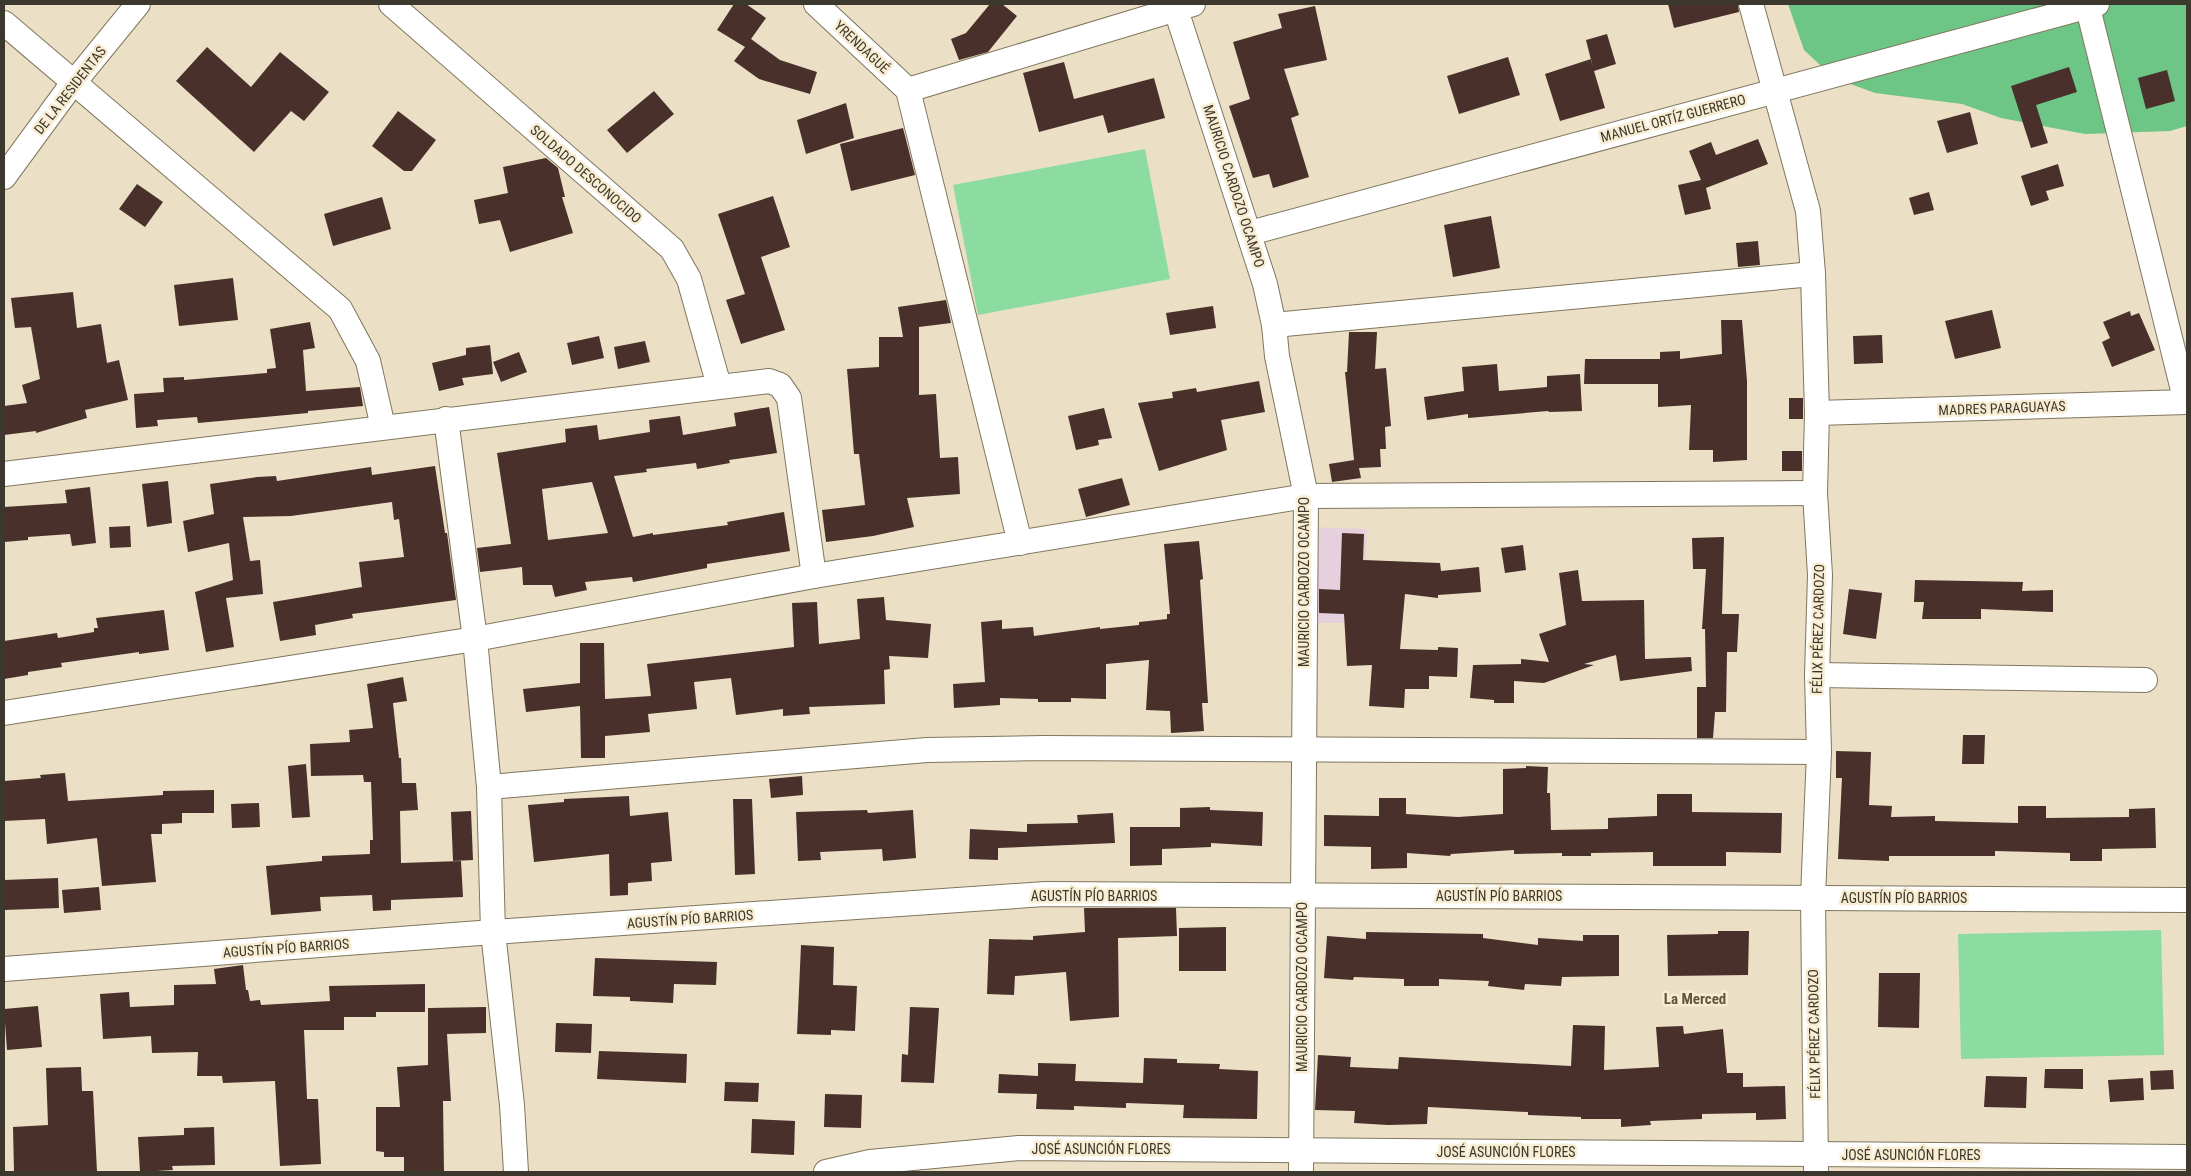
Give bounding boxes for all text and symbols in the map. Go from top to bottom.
street label: YRENDAGUÉ [831,17,894,77]
street label: DE LA RESIDENTAS [31,43,109,137]
street label: MANUEL ORTÍZ GUERRERO [1598,90,1747,145]
street label: MAURICIO CARDOZO OCAMPO [1200,103,1268,269]
street label: SOLDADO DESCONOCIDO [527,122,645,226]
street label: MADRES PARAGUAYAS [1938,398,2066,418]
street label: MAURICIO CARDOZO OCAMPO [1296,497,1312,667]
street label: FÉLIX PÉREZ CARDOZO [1808,564,1827,694]
street label: AGUSTÍN PÍO BARRIOS [1031,887,1157,904]
street label: AGUSTÍN PÍO BARRIOS [1436,887,1562,904]
street label: AGUSTÍN PÍO BARRIOS [1841,889,1967,906]
street label: MAURICIO CARDOZO OCAMPO [1294,902,1310,1072]
street label: AGUSTÍN PÍO BARRIOS [626,906,754,931]
street label: AGUSTÍN PÍO BARRIOS [222,935,350,960]
street label: FÉLIX PÉREZ CARDOZO [1804,969,1823,1099]
district label: La Merced [1664,990,1726,1008]
street label: JOSÉ ASUNCIÓN FLORES [1031,1140,1171,1157]
street label: JOSÉ ASUNCIÓN FLORES [1436,1143,1576,1160]
street label: JOSÉ ASUNCIÓN FLORES [1841,1146,1981,1163]

